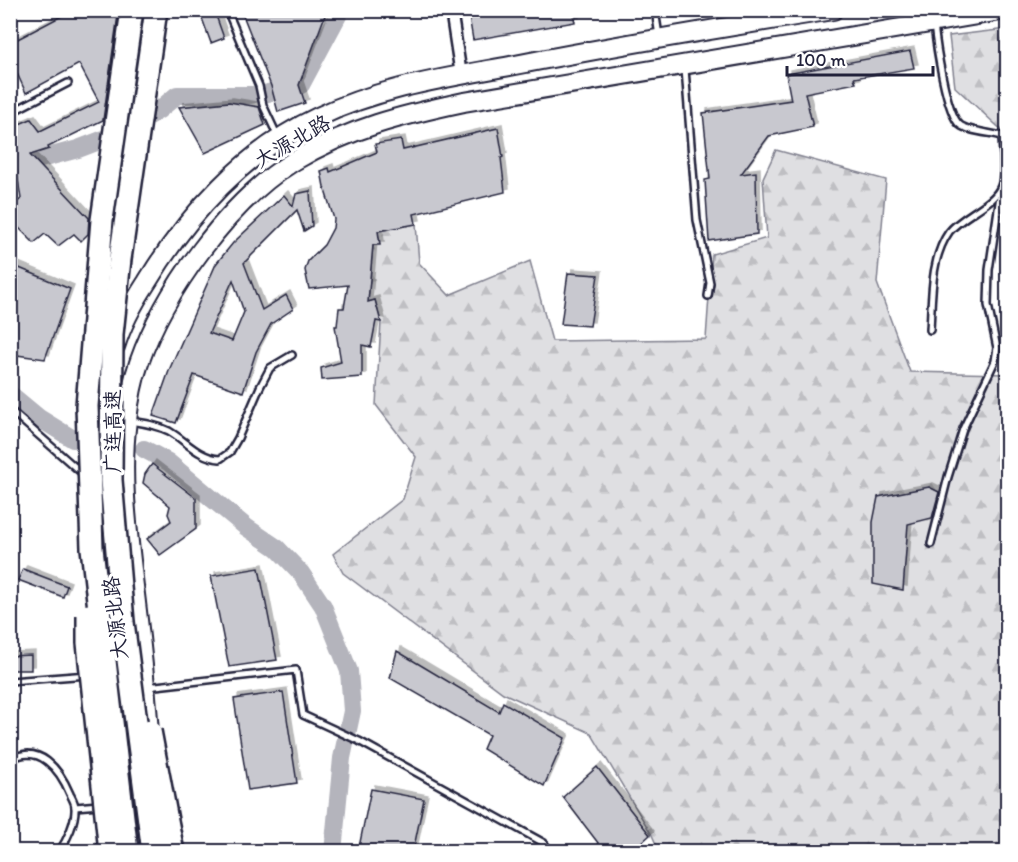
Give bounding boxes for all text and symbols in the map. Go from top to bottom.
scale bar [787,39,932,77]
text: 100 m [796,49,846,71]
street label: 大源北路 [249,109,335,173]
street label: 广连高速 [100,389,125,473]
street label: 大源北路 [97,575,133,661]

